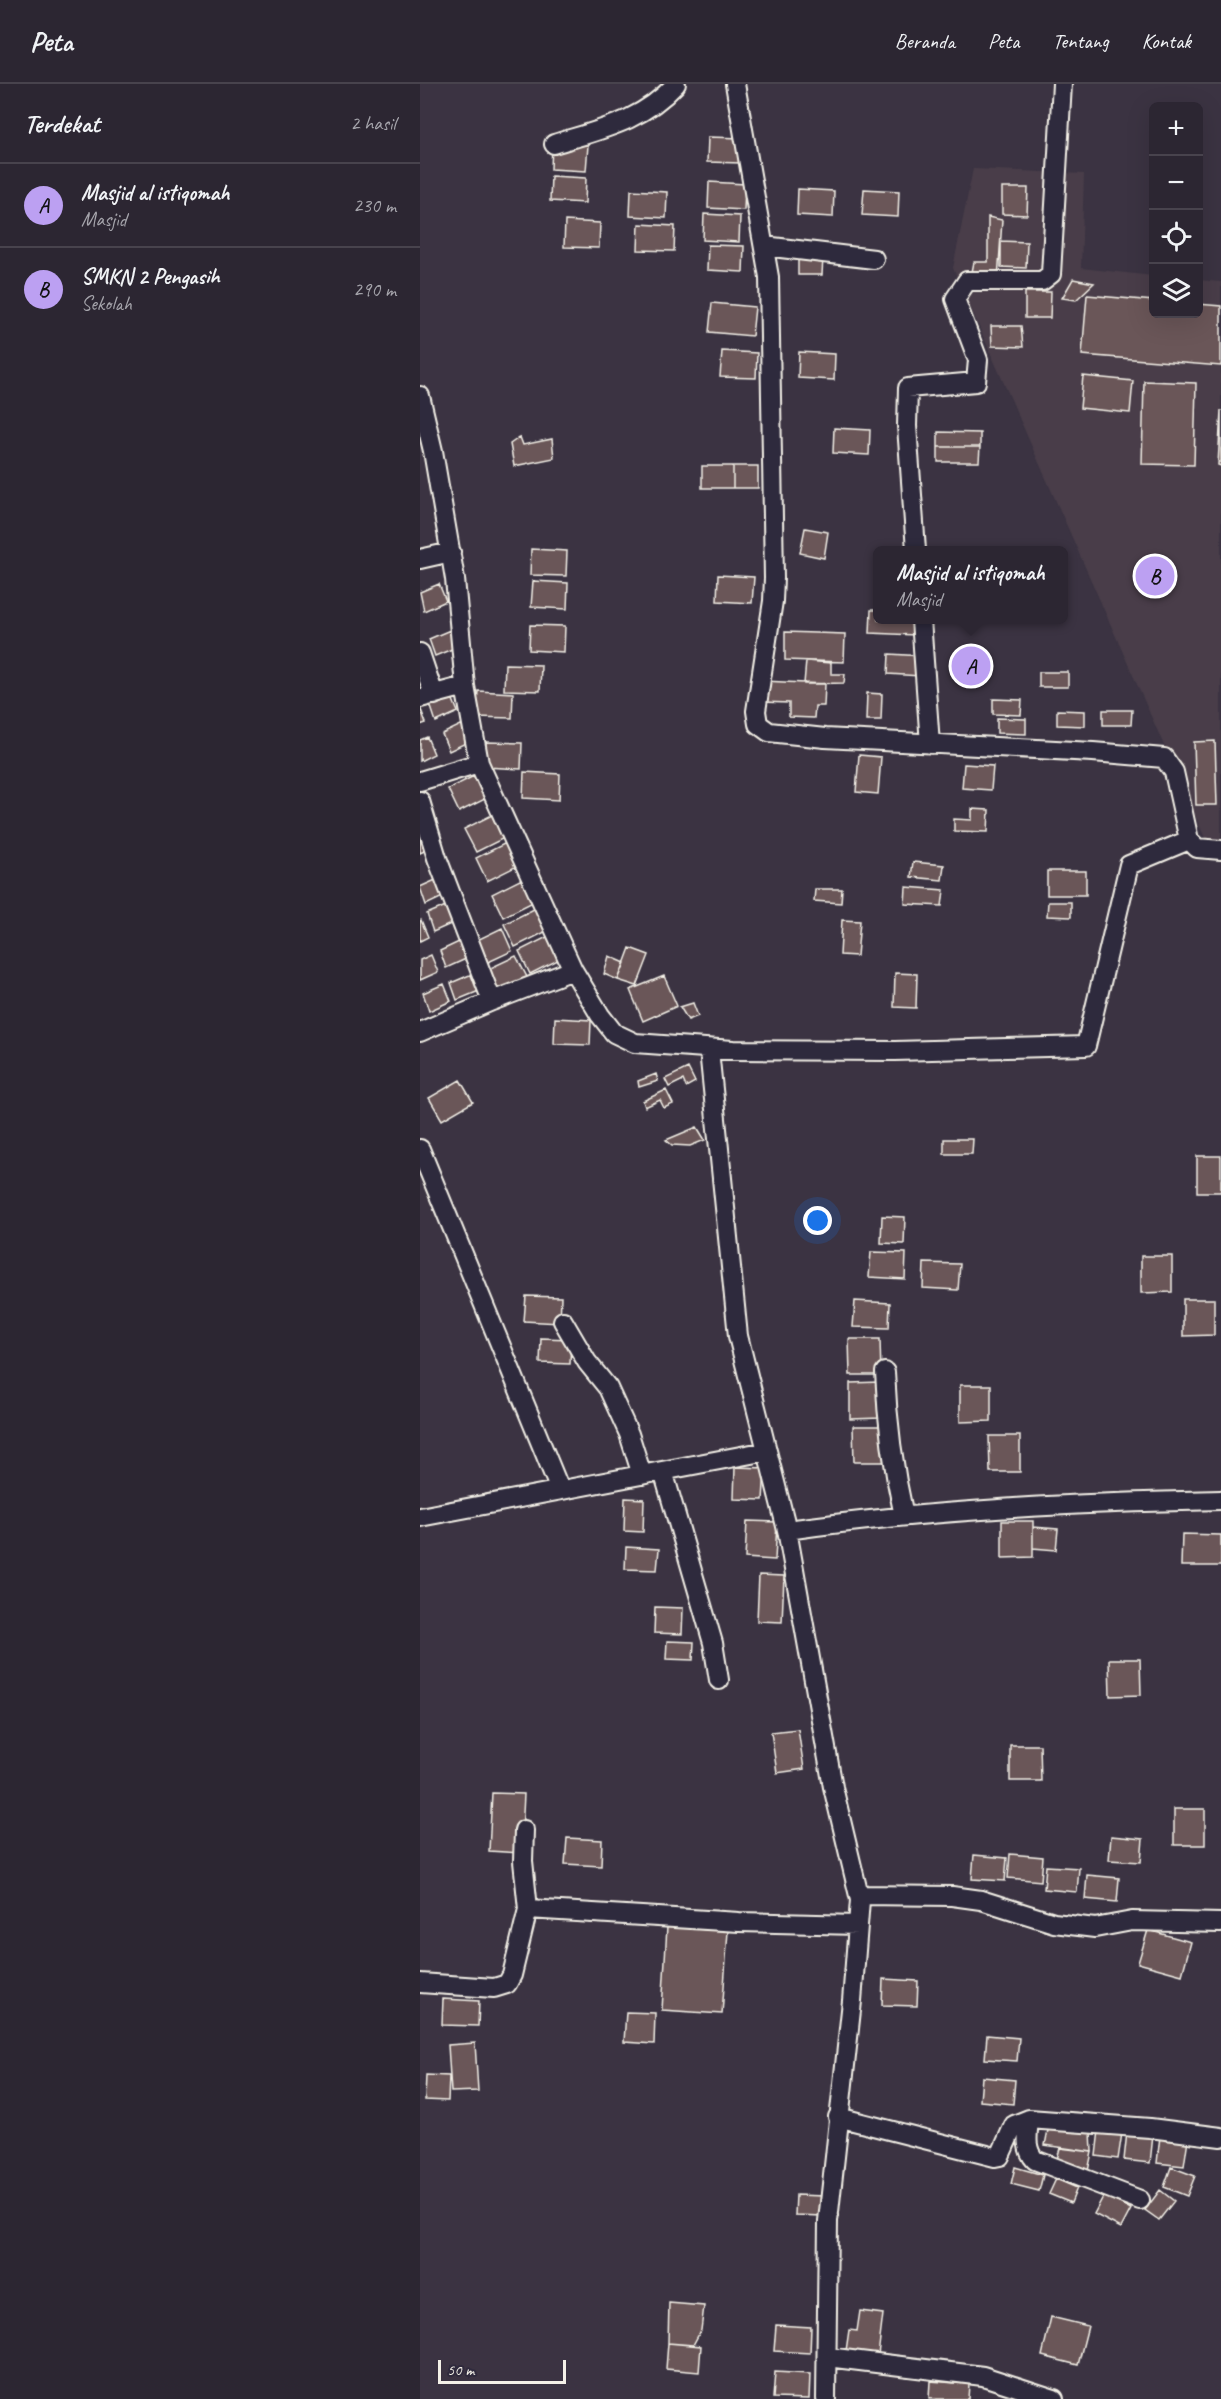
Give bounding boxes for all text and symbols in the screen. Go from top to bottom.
text: Peta [30,24,73,59]
text: Beranda [895,28,955,54]
text: Peta [988,28,1019,54]
text: Tentang [1052,28,1109,54]
text: Kontak [1142,28,1191,54]
map controls [1149,102,1203,318]
button: + [1149,102,1203,156]
text: Terdekat [24,107,100,140]
text: 2 hasil [350,111,396,136]
button: − [1149,156,1203,210]
text: Masjid al istiqomah [81,179,230,207]
text: A [38,193,49,218]
text: 230 m [353,193,396,218]
text: Masjid [81,207,127,232]
button: locate [1149,210,1203,264]
text: SMKN 2 Pengasih [81,263,220,291]
button: layers [1149,264,1203,318]
text: B [38,277,49,302]
text: 290 m [353,277,396,302]
text: Sekolah [81,291,132,316]
popup [873,546,1068,624]
pin: B [1136,554,1174,598]
text: Masjid al istiqomah [896,559,1045,587]
text: Masjid [896,587,942,612]
pin: A [952,644,990,688]
your location [803,1206,832,1235]
scale bar [438,2357,566,2384]
text: 50 m [447,2360,474,2380]

